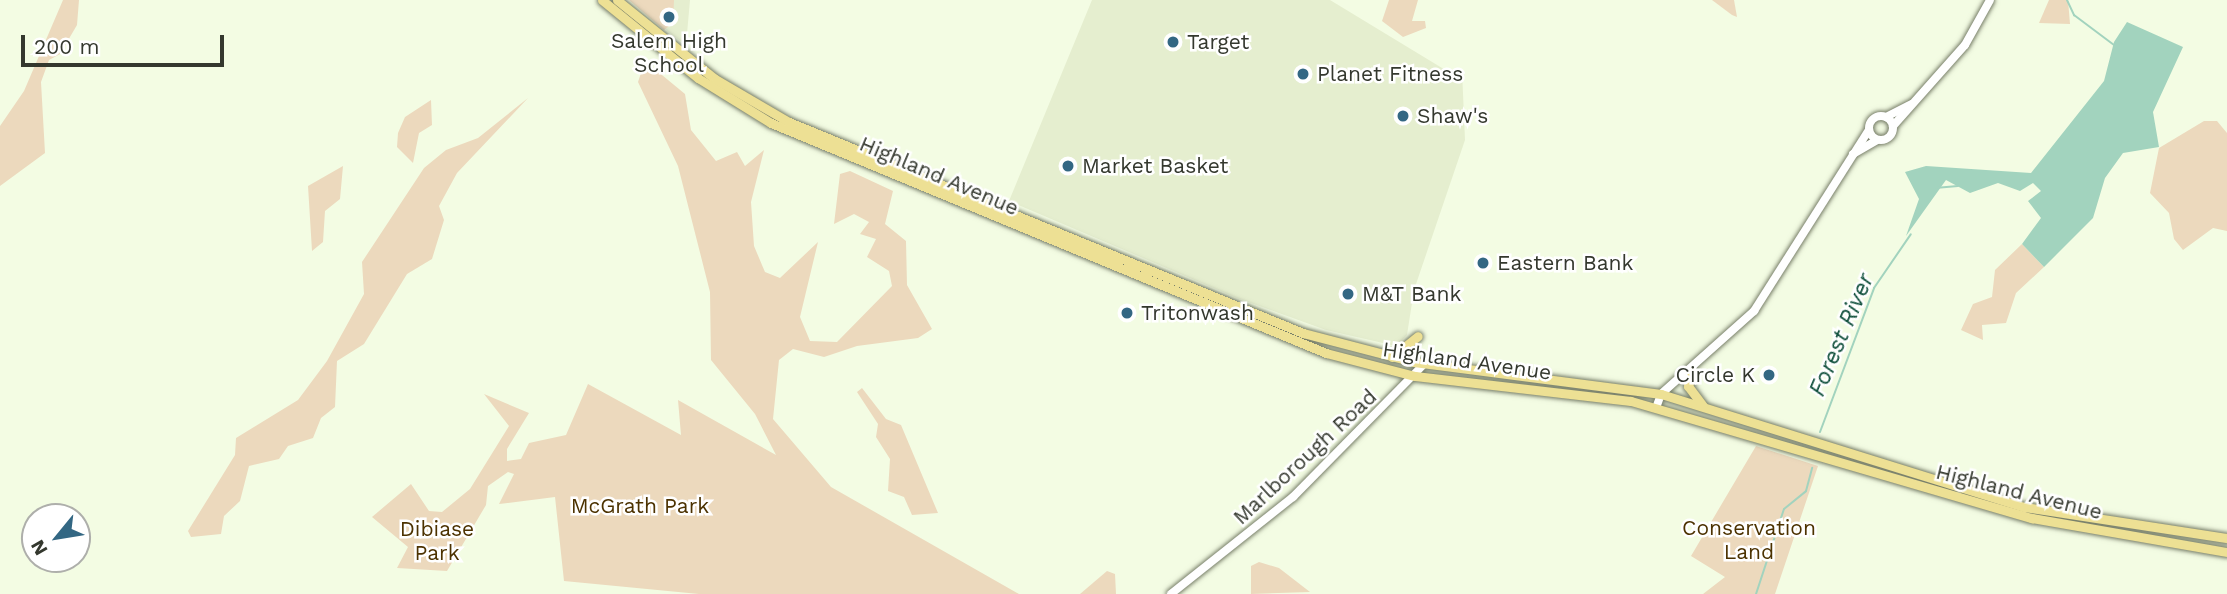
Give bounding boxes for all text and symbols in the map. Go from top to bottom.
marker: Salem High School [661,9,677,25]
scale bar [24,21,228,65]
place label: Salem High School [611,28,727,78]
place label: Target [1187,29,1249,55]
text: 200 m [34,34,100,59]
marker: Target [1165,34,1181,50]
place label: Planet Fitness [1317,61,1463,87]
marker: Planet Fitness [1295,66,1311,82]
place label: Shaw's [1417,103,1488,129]
marker: Shaw's [1395,108,1411,124]
street label: Highland Avenue [855,131,1023,221]
place label: Market Basket [1082,153,1228,179]
marker: Market Basket [1060,158,1076,174]
place label: Eastern Bank [1497,250,1633,276]
marker: Eastern Bank [1475,255,1491,271]
water label: Forest River [1804,269,1880,401]
place label: M&T Bank [1362,281,1462,307]
marker: M&T Bank [1340,286,1356,302]
place label: Tritonwash [1141,300,1254,326]
marker: Tritonwash [1119,305,1135,321]
street label: Highland Avenue [1381,337,1553,385]
place label: Circle K [1676,362,1755,388]
marker: Circle K [1761,367,1777,383]
street label: Marlborough Road [1228,384,1382,530]
street label: Highland Avenue [1933,459,2105,525]
park label: McGrath Park [571,493,709,519]
north arrow [21,503,91,573]
park label: Conservation Land [1682,515,1816,565]
park label: Dibiase Park [400,516,474,566]
text: N [26,536,53,560]

